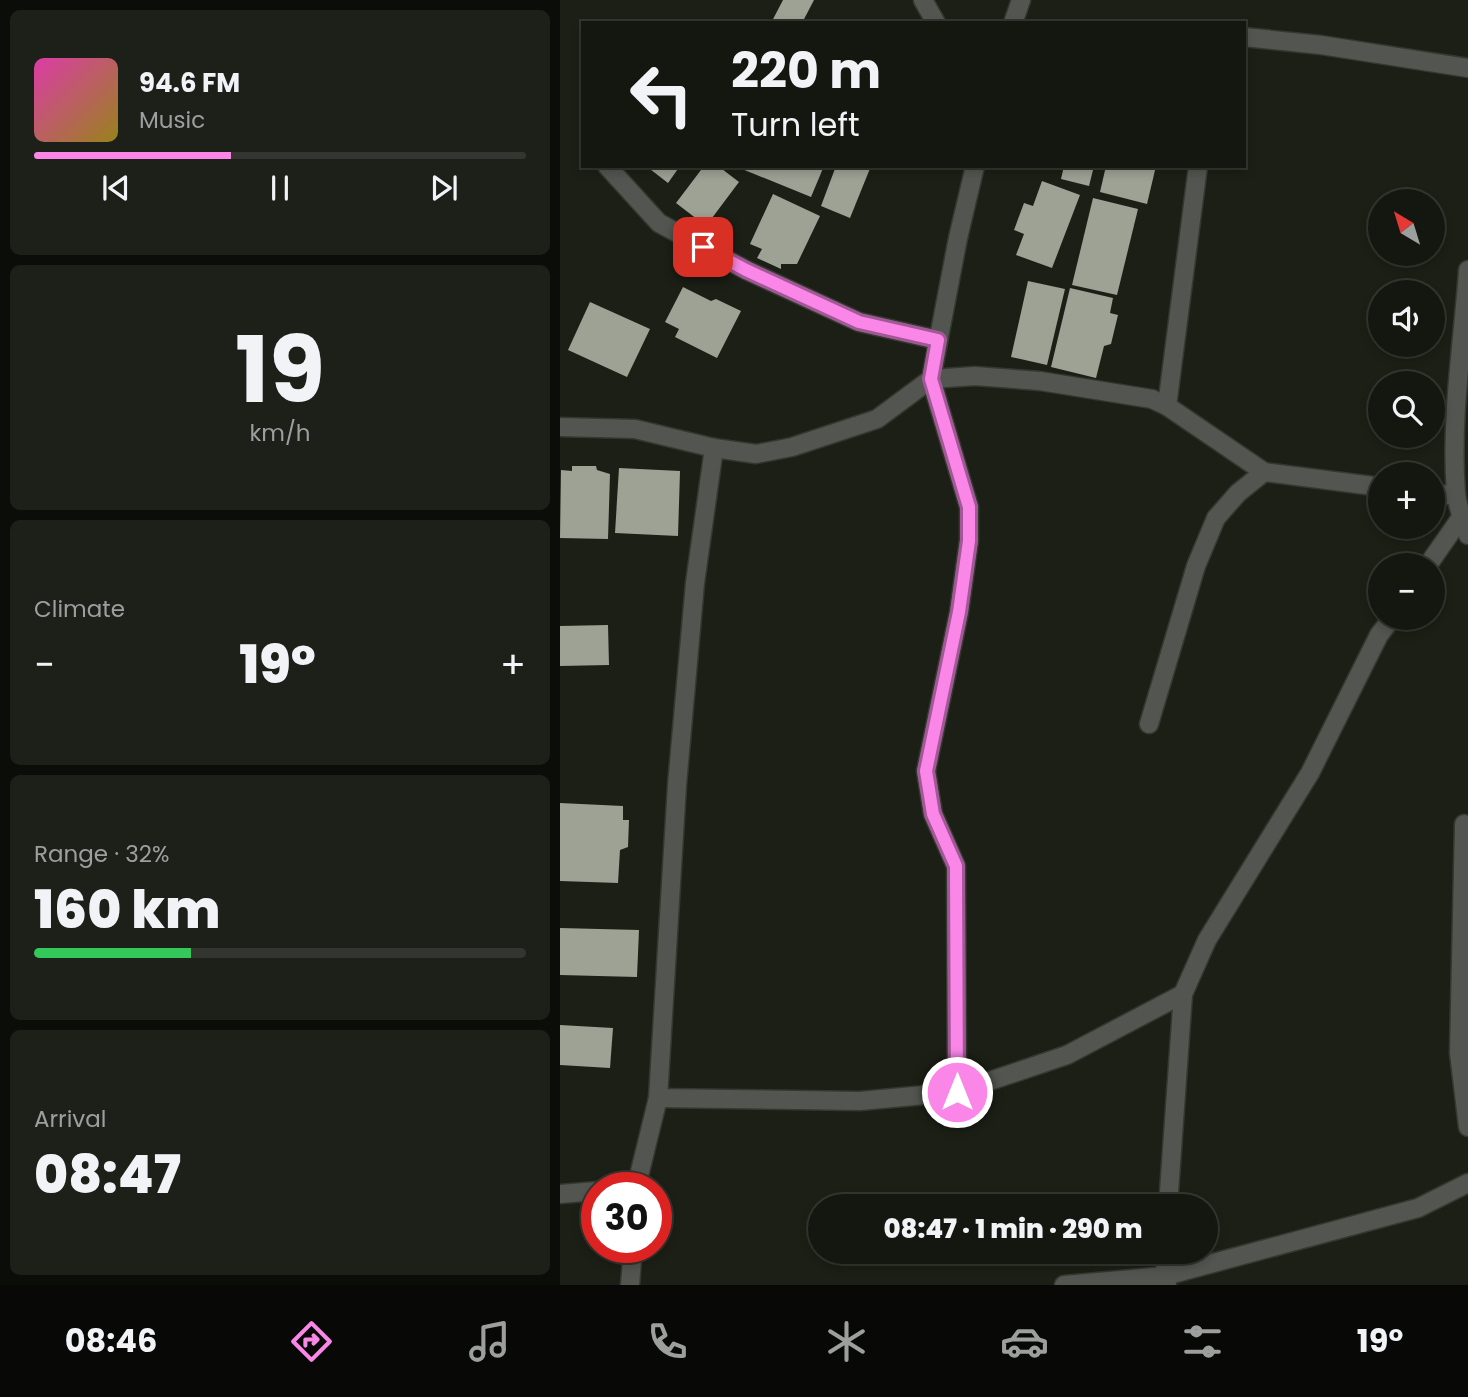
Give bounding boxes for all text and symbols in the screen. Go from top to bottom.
text: 220 m [731,37,881,105]
icon: left [616,49,707,140]
text: 94.6 FM [139,65,240,101]
text: Turn left [731,102,860,147]
text: Music [139,104,205,136]
icon: previous [97,169,135,207]
icon: pause [261,169,299,207]
icon: next [425,169,463,207]
north arrow [1368,189,1446,266]
map controls [1368,189,1445,630]
pin [673,217,733,277]
icon: arrive [684,228,722,266]
button: sound [1368,280,1445,357]
text: 19 [235,306,325,434]
button: search [1368,371,1445,448]
text: km/h [249,417,311,449]
button: + [1368,462,1445,539]
button: − [1368,553,1445,630]
text: Climate [34,593,125,625]
text: 19° [239,628,316,701]
text: − [34,638,55,691]
text: + [500,638,526,691]
text: Range · 32% [34,838,169,870]
text: 160 km [34,873,220,946]
position arrow [920,1055,994,1129]
text: Arrival [34,1103,106,1135]
text: 08:47 [34,1138,181,1211]
speed limit sign: 30 [581,1172,672,1263]
text: 08:47 · 1 min · 290 m [883,1211,1143,1247]
icon: directions [287,1317,336,1366]
icon: music [465,1317,514,1366]
icon: phone [643,1317,692,1366]
icon: climate [822,1317,871,1366]
icon: car [1000,1317,1049,1366]
icon: filters [1178,1317,1227,1366]
text: 08:46 [65,1318,157,1363]
text: 19° [1357,1318,1403,1363]

